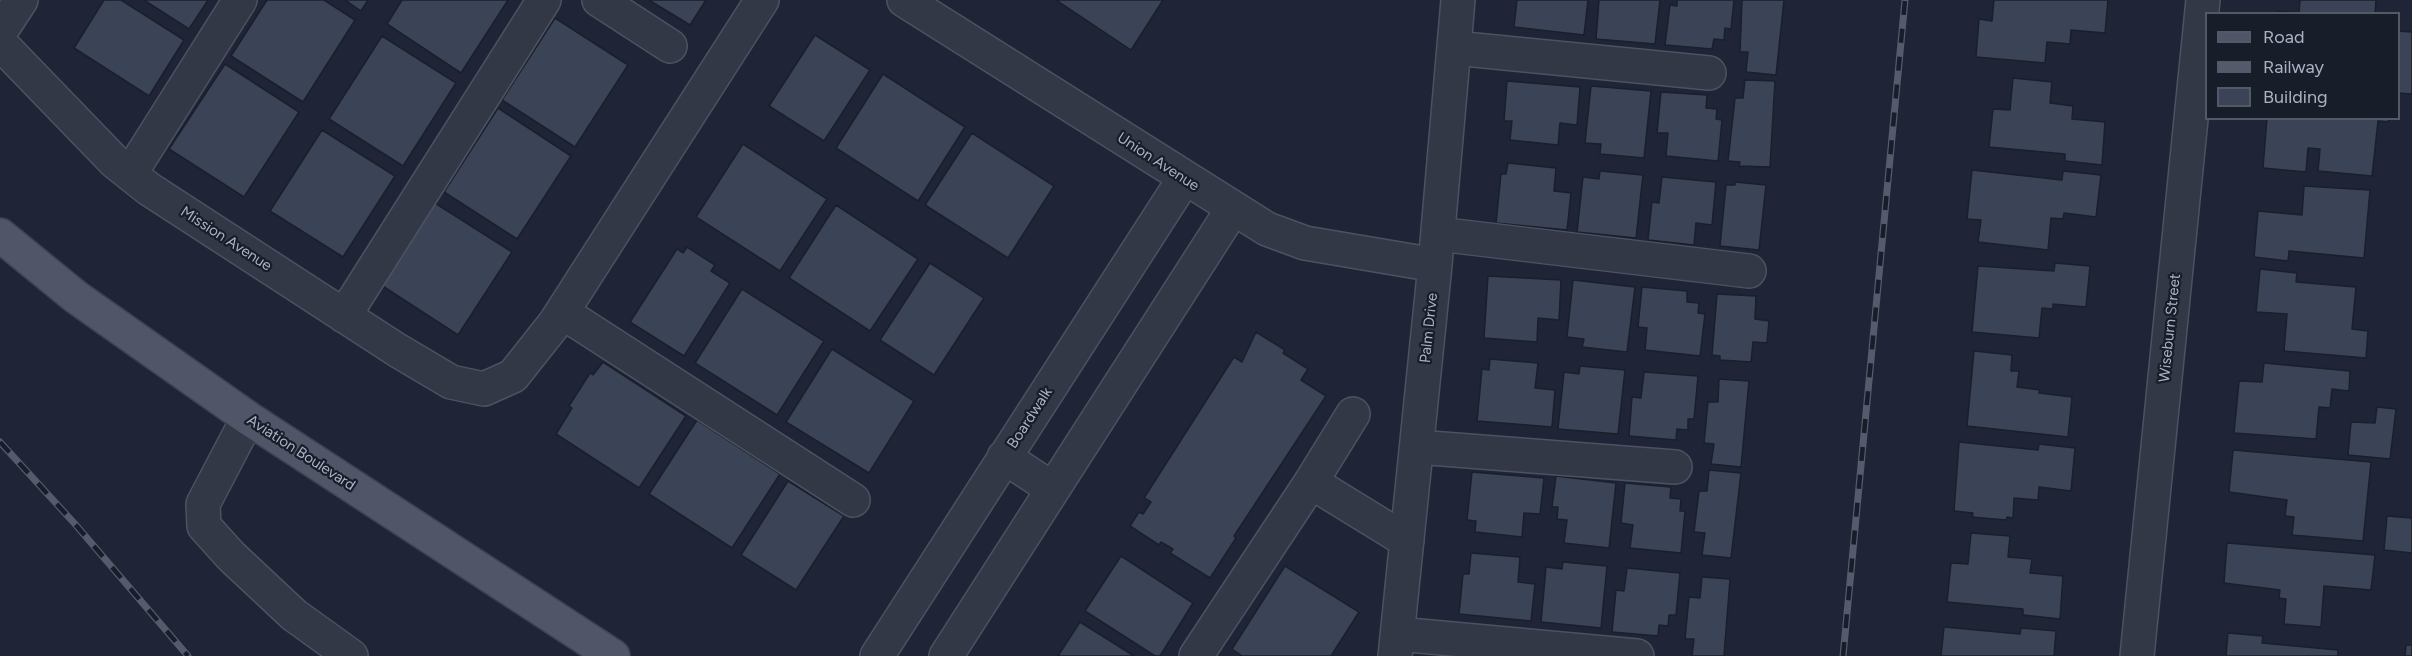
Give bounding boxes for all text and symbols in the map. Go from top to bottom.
legend [2205,12,2400,120]
text: Road [2263,26,2304,48]
text: Railway [2263,56,2324,78]
text: Building [2263,86,2328,108]
street label: Union Avenue [1114,129,1202,195]
street label: Mission Avenue [177,203,275,275]
street label: Wiseburn Street [2155,273,2185,383]
street label: Palm Drive [1416,292,1442,364]
street label: Boardwalk [1004,384,1056,452]
street label: Aviation Boulevard [243,411,359,495]

